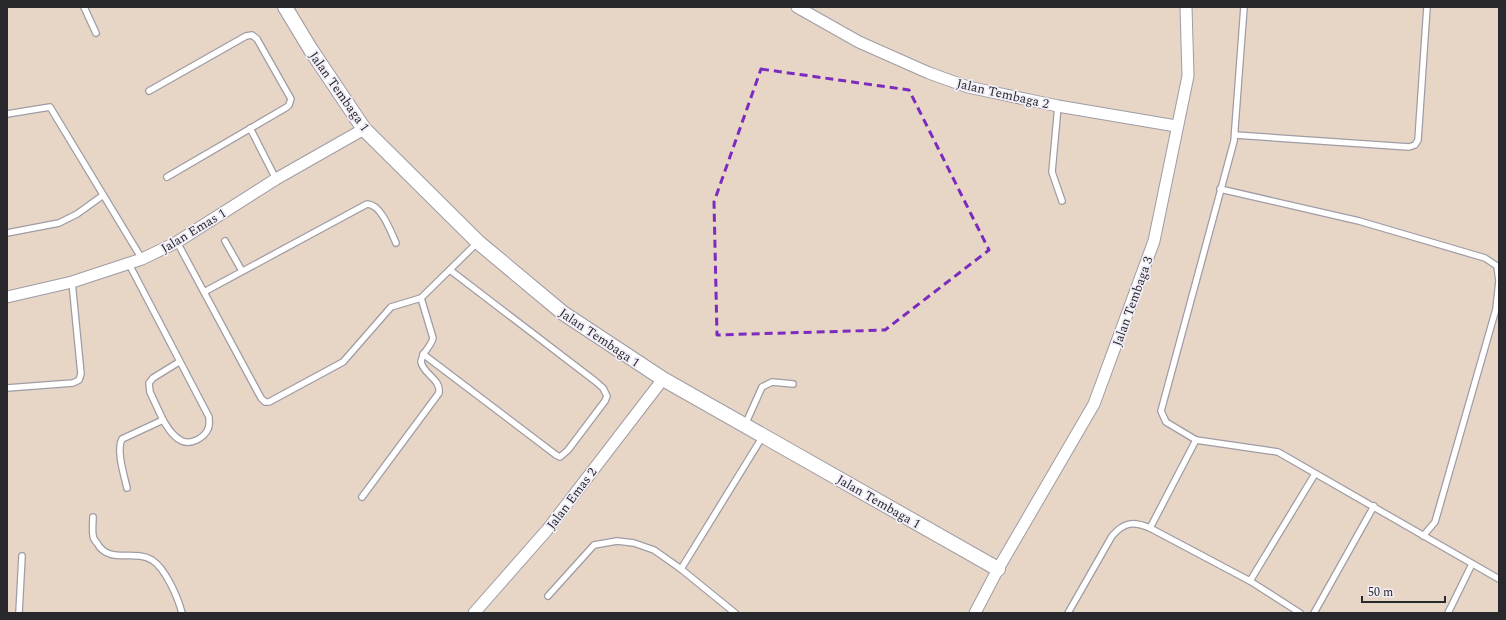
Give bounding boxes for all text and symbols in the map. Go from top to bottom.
street label: Jalan Tembaga 1 [304,47,374,136]
street label: Jalan Tembaga 2 [955,74,1051,114]
street label: Jalan Emas 1 [157,203,230,258]
street label: Jalan Tembaga 3 [1107,253,1159,349]
street label: Jalan Tembaga 1 [555,303,644,372]
street label: Jalan Emas 2 [542,463,602,534]
street label: Jalan Tembaga 1 [833,470,924,534]
scale bar [1362,578,1445,604]
text: 50 m [1368,583,1393,602]

